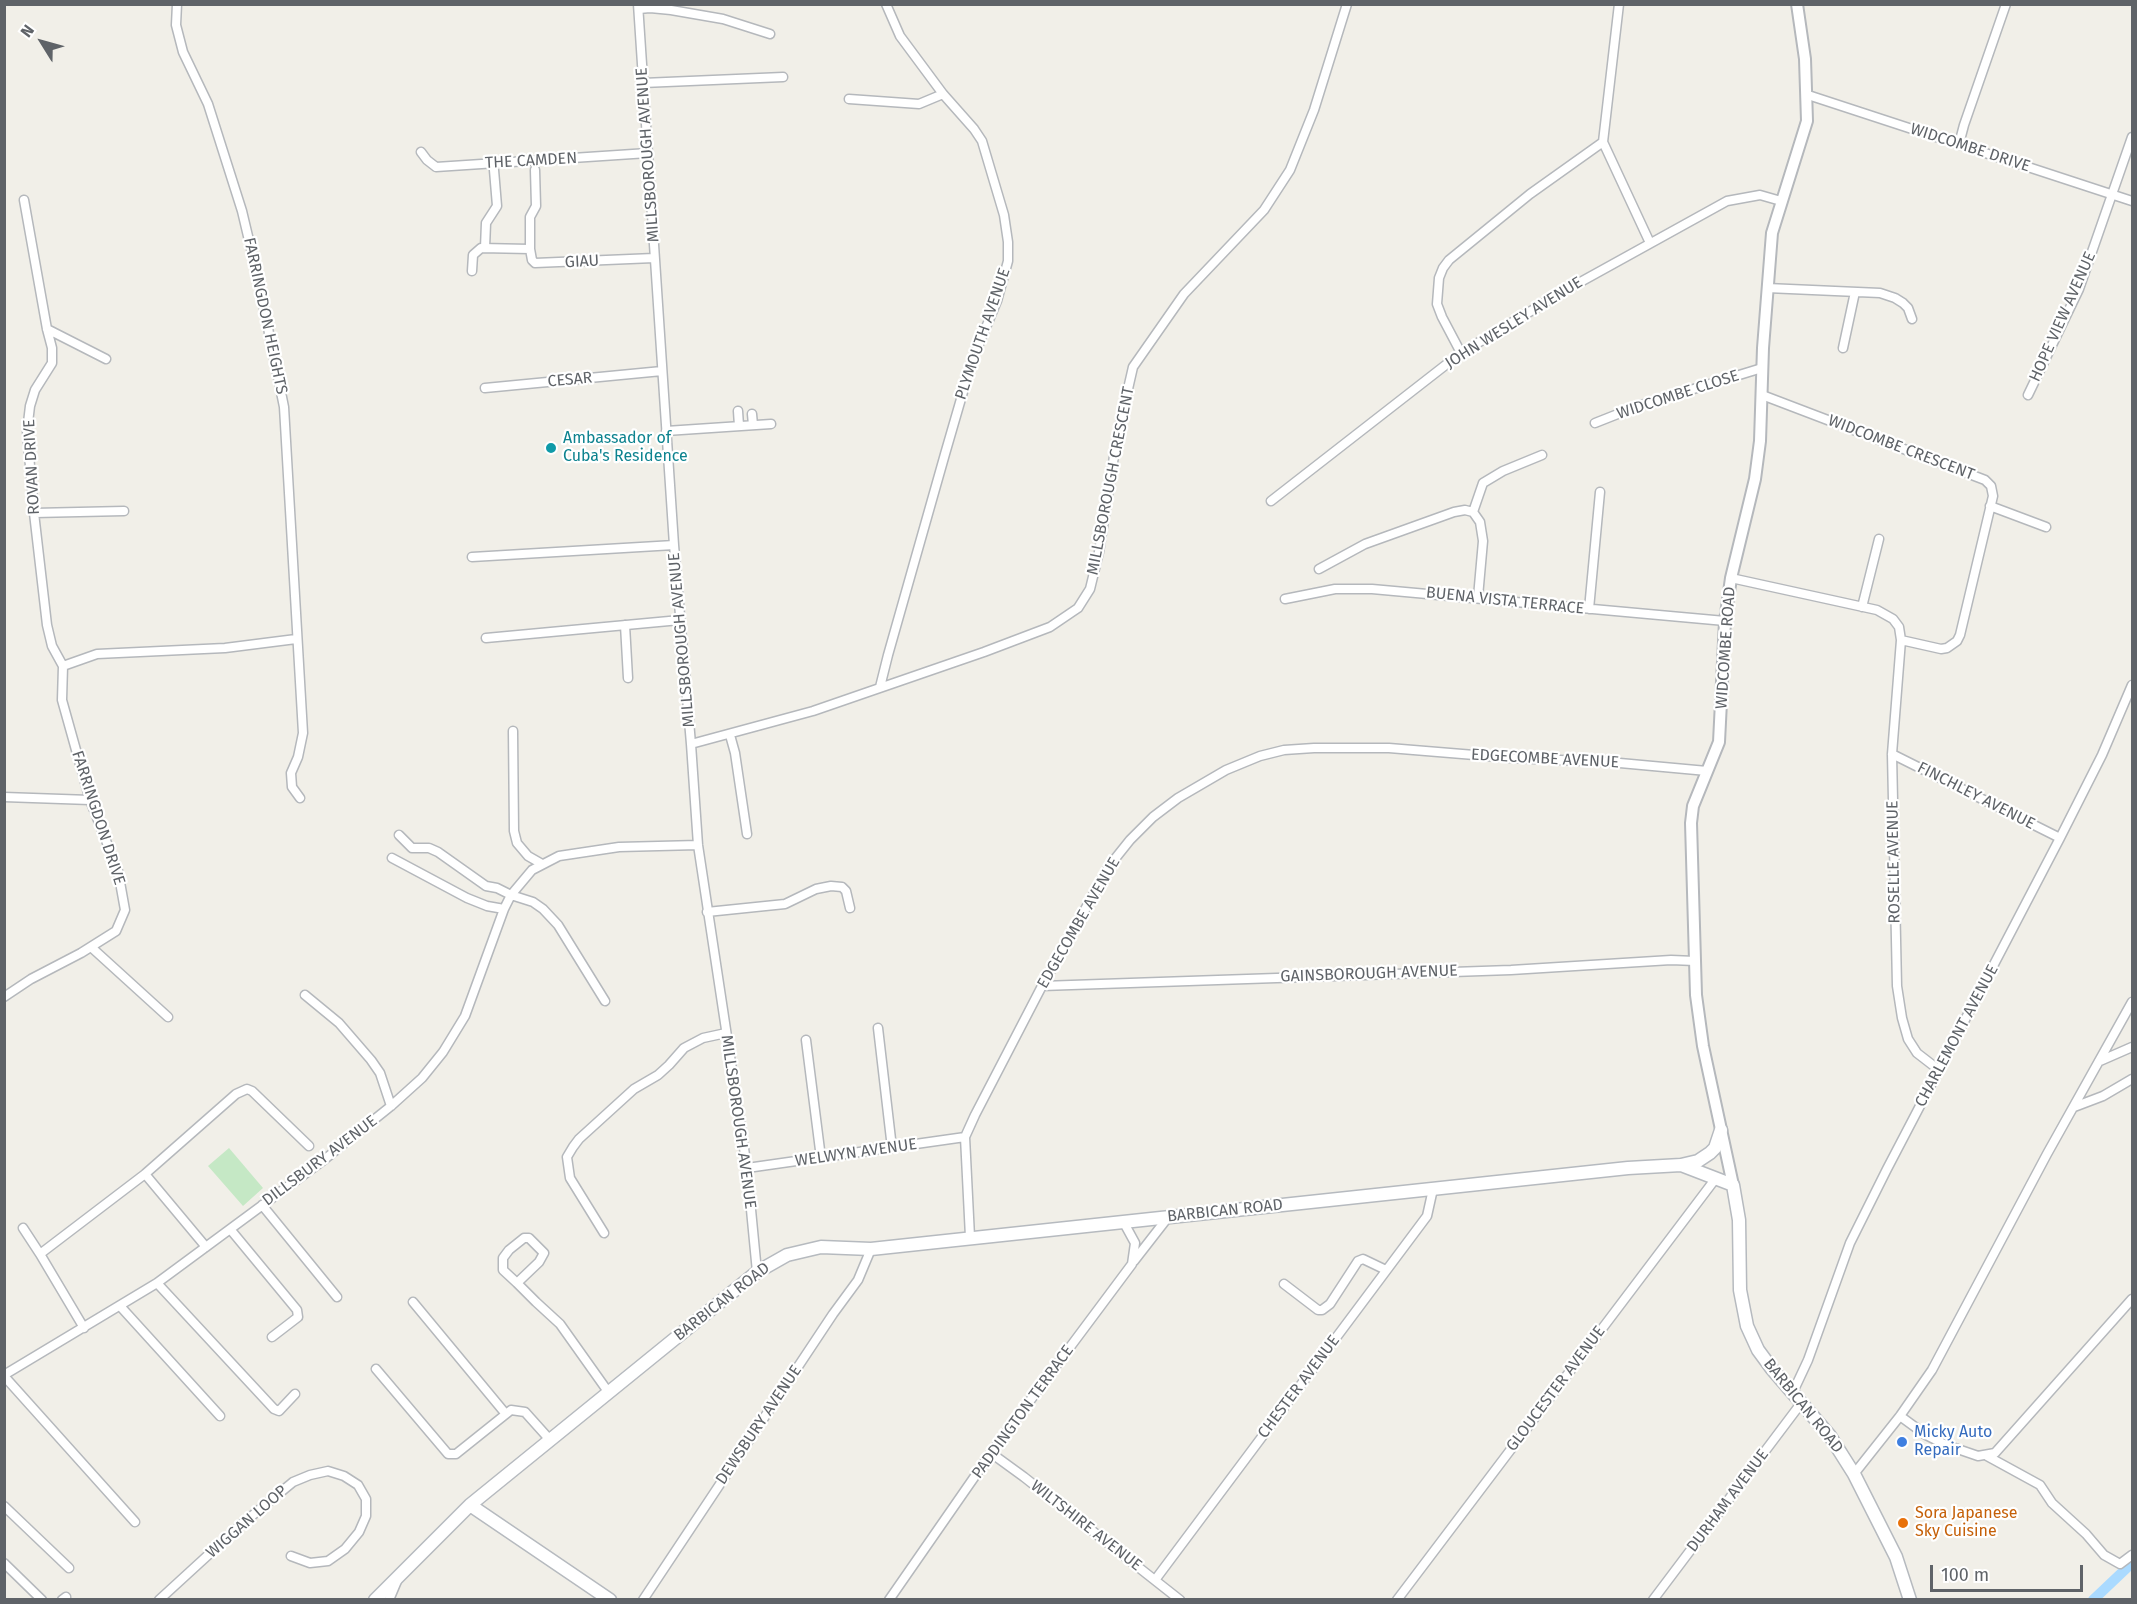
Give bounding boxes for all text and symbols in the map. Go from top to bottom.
north arrow [12,12,72,72]
text: N [16,21,38,41]
street label: MILLSBOROUGH AVENUE [632,67,664,243]
street label: WIDCOMBE DRIVE [1908,120,2032,176]
street label: THE CAMDEN [484,149,578,173]
street label: FARRINGDON HEIGHTS [239,236,291,396]
street label: HOPE VIEW AVENUE [2026,249,2100,385]
street label: GIAU [564,252,600,272]
street label: PLYMOUTH AVENUE [951,266,1015,402]
street label: JOHN WESLEY AVENUE [1442,273,1586,373]
street label: WIDCOMBE CLOSE [1614,366,1742,424]
street label: CESAR [547,368,593,392]
street label: MILLSBOROUGH CRESCENT [1083,385,1139,577]
street label: WIDCOMBE CRESCENT [1825,411,1977,485]
street label: ROVAN DRIVE [20,419,44,515]
place label: Ambassador of Cuba's Residence [563,429,688,467]
marker: Ambassador of Cuba's Residence [544,441,558,455]
street label: MILLSBOROUGH AVENUE [665,552,699,728]
street label: BUENA VISTA TERRACE [1425,583,1585,619]
street label: WIDCOMBE ROAD [1712,586,1740,710]
street label: EDGECOMBE AVENUE [1470,746,1620,772]
street label: FARRINGDON DRIVE [67,748,129,888]
street label: FINCHLEY AVENUE [1914,758,2038,834]
street label: ROSELLE AVENUE [1883,800,1905,924]
street label: EDGECOMBE AVENUE [1034,854,1124,992]
street label: GAINSBOROUGH AVENUE [1280,961,1458,987]
street label: CHARLEMONT AVENUE [1911,962,2003,1110]
street label: MILLSBOROUGH AVENUE [716,1034,760,1210]
street label: DILLSBURY AVENUE [259,1112,381,1210]
street label: WELWYN AVENUE [794,1135,918,1171]
street label: BARBICAN ROAD [1166,1195,1284,1227]
street label: BARBICAN ROAD [670,1259,774,1345]
street label: GLOUCESTER AVENUE [1503,1323,1609,1455]
street label: CHESTER AVENUE [1254,1332,1344,1442]
street label: PADDINGTON TERRACE [968,1342,1078,1482]
street label: BARBICAN ROAD [1759,1355,1847,1457]
street label: DEWSBURY AVENUE [712,1362,806,1488]
place label: Micky Auto Repair [1914,1423,1992,1461]
marker: Micky Auto Repair [1895,1435,1909,1449]
street label: DURHAM AVENUE [1683,1446,1773,1556]
street label: WILTSHIRE AVENUE [1027,1477,1145,1575]
street label: WIGGAN LOOP [203,1482,291,1562]
place label: Sora Japanese Sky Cuisine [1915,1504,2018,1542]
marker: Sora Japanese Sky Cuisine [1896,1516,1910,1530]
scale bar [1933,1553,2086,1591]
text: 100 m [1941,1564,1989,1586]

